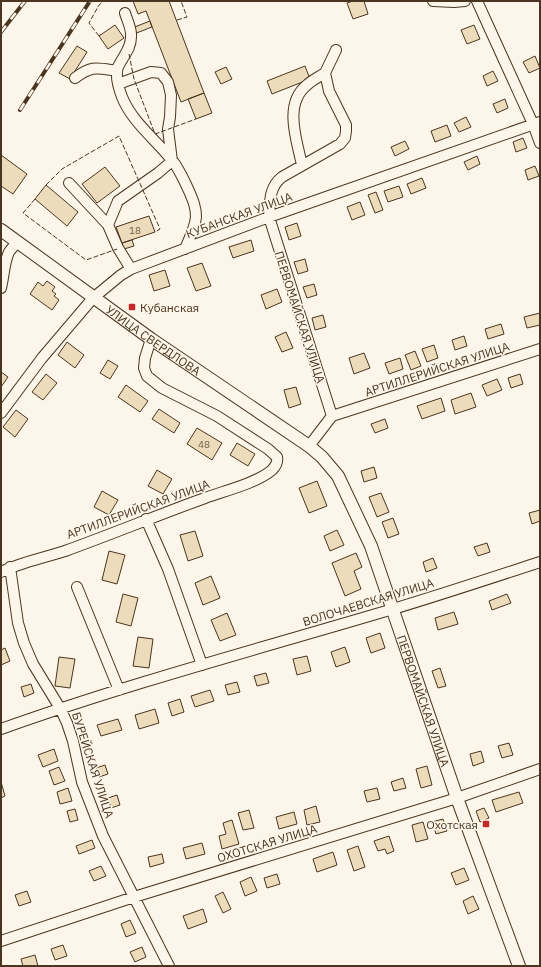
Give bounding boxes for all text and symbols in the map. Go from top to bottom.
street label: КУБАНСКАЯ УЛИЦА [184,189,295,241]
house number: 18 [129,224,141,237]
street label: ПЕРВОМАЙСКАЯ УЛИЦА [272,249,329,385]
place label: Кубанская [140,300,199,315]
street label: УЛИЦА СВЕРДЛОВА [103,301,204,378]
marker: Кубанская [127,302,137,312]
street label: АРТИЛЛЕРИЙСКАЯ УЛИЦА [363,338,512,400]
house number: 48 [198,438,210,451]
street label: АРТИЛЛЕРИЙСКАЯ УЛИЦА [64,476,212,542]
street label: ВОЛОЧАЕВСКАЯ УЛИЦА [301,575,436,629]
street label: ПЕРВОМАЙСКАЯ УЛИЦА [394,633,453,769]
street label: БУРЕЙСКАЯ УЛИЦА [69,710,117,820]
place label: Охотская [426,817,478,832]
marker: Охотская [481,819,491,829]
street label: ОХОТСКАЯ УЛИЦА [215,821,319,865]

